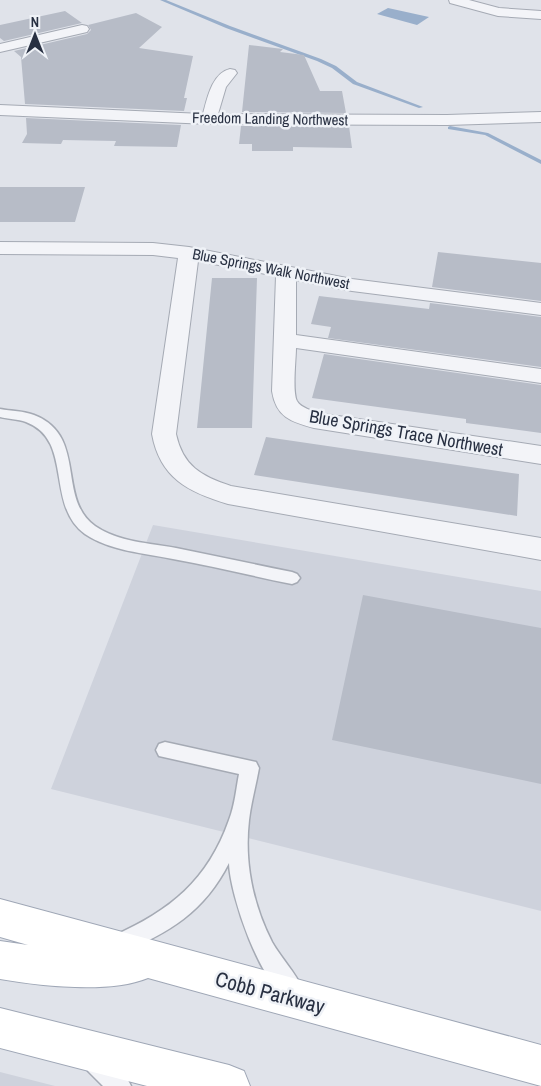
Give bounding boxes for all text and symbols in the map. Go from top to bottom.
north arrow [10,10,60,60]
text: N [31,13,39,31]
street label: Freedom Landing Northwest [192,107,349,130]
street label: Blue Springs Walk Northwest [191,243,352,294]
street label: Blue Springs Trace Northwest [307,403,505,462]
street label: Cobb Parkway [212,964,328,1021]

